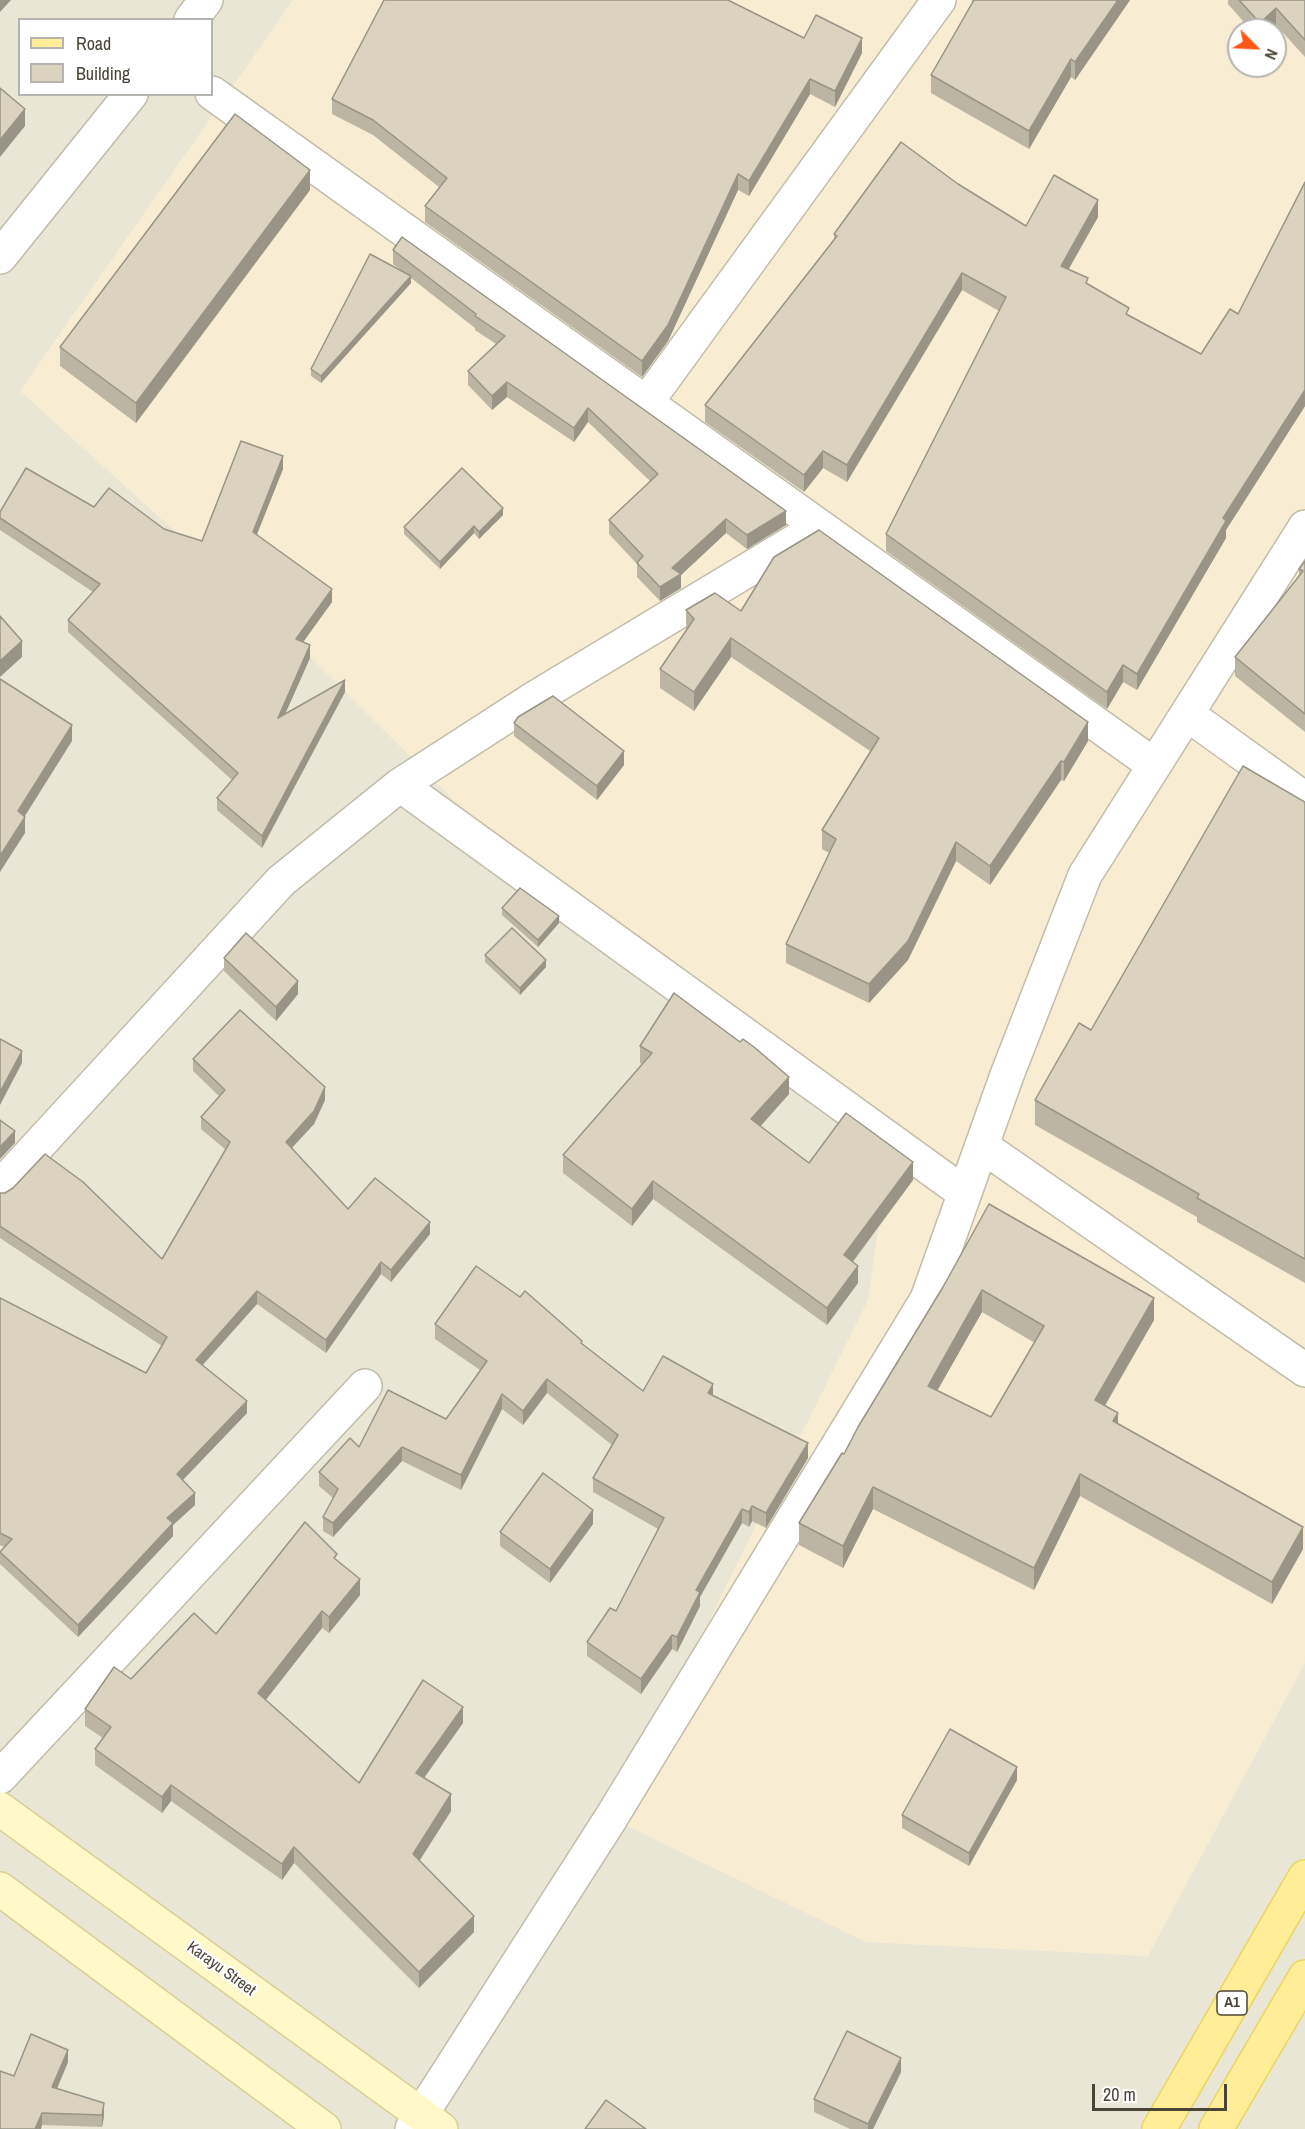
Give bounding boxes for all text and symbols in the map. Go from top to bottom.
legend [18,18,213,96]
north arrow [1227,18,1287,78]
text: Road [76,31,111,56]
text: N [1260,46,1284,63]
text: Building [76,61,130,86]
street label: Karayu Street [183,1938,259,2000]
road number: A1 [1217,1991,1247,2015]
scale bar [1095,2072,1230,2110]
text: 20 m [1103,2082,1136,2107]

